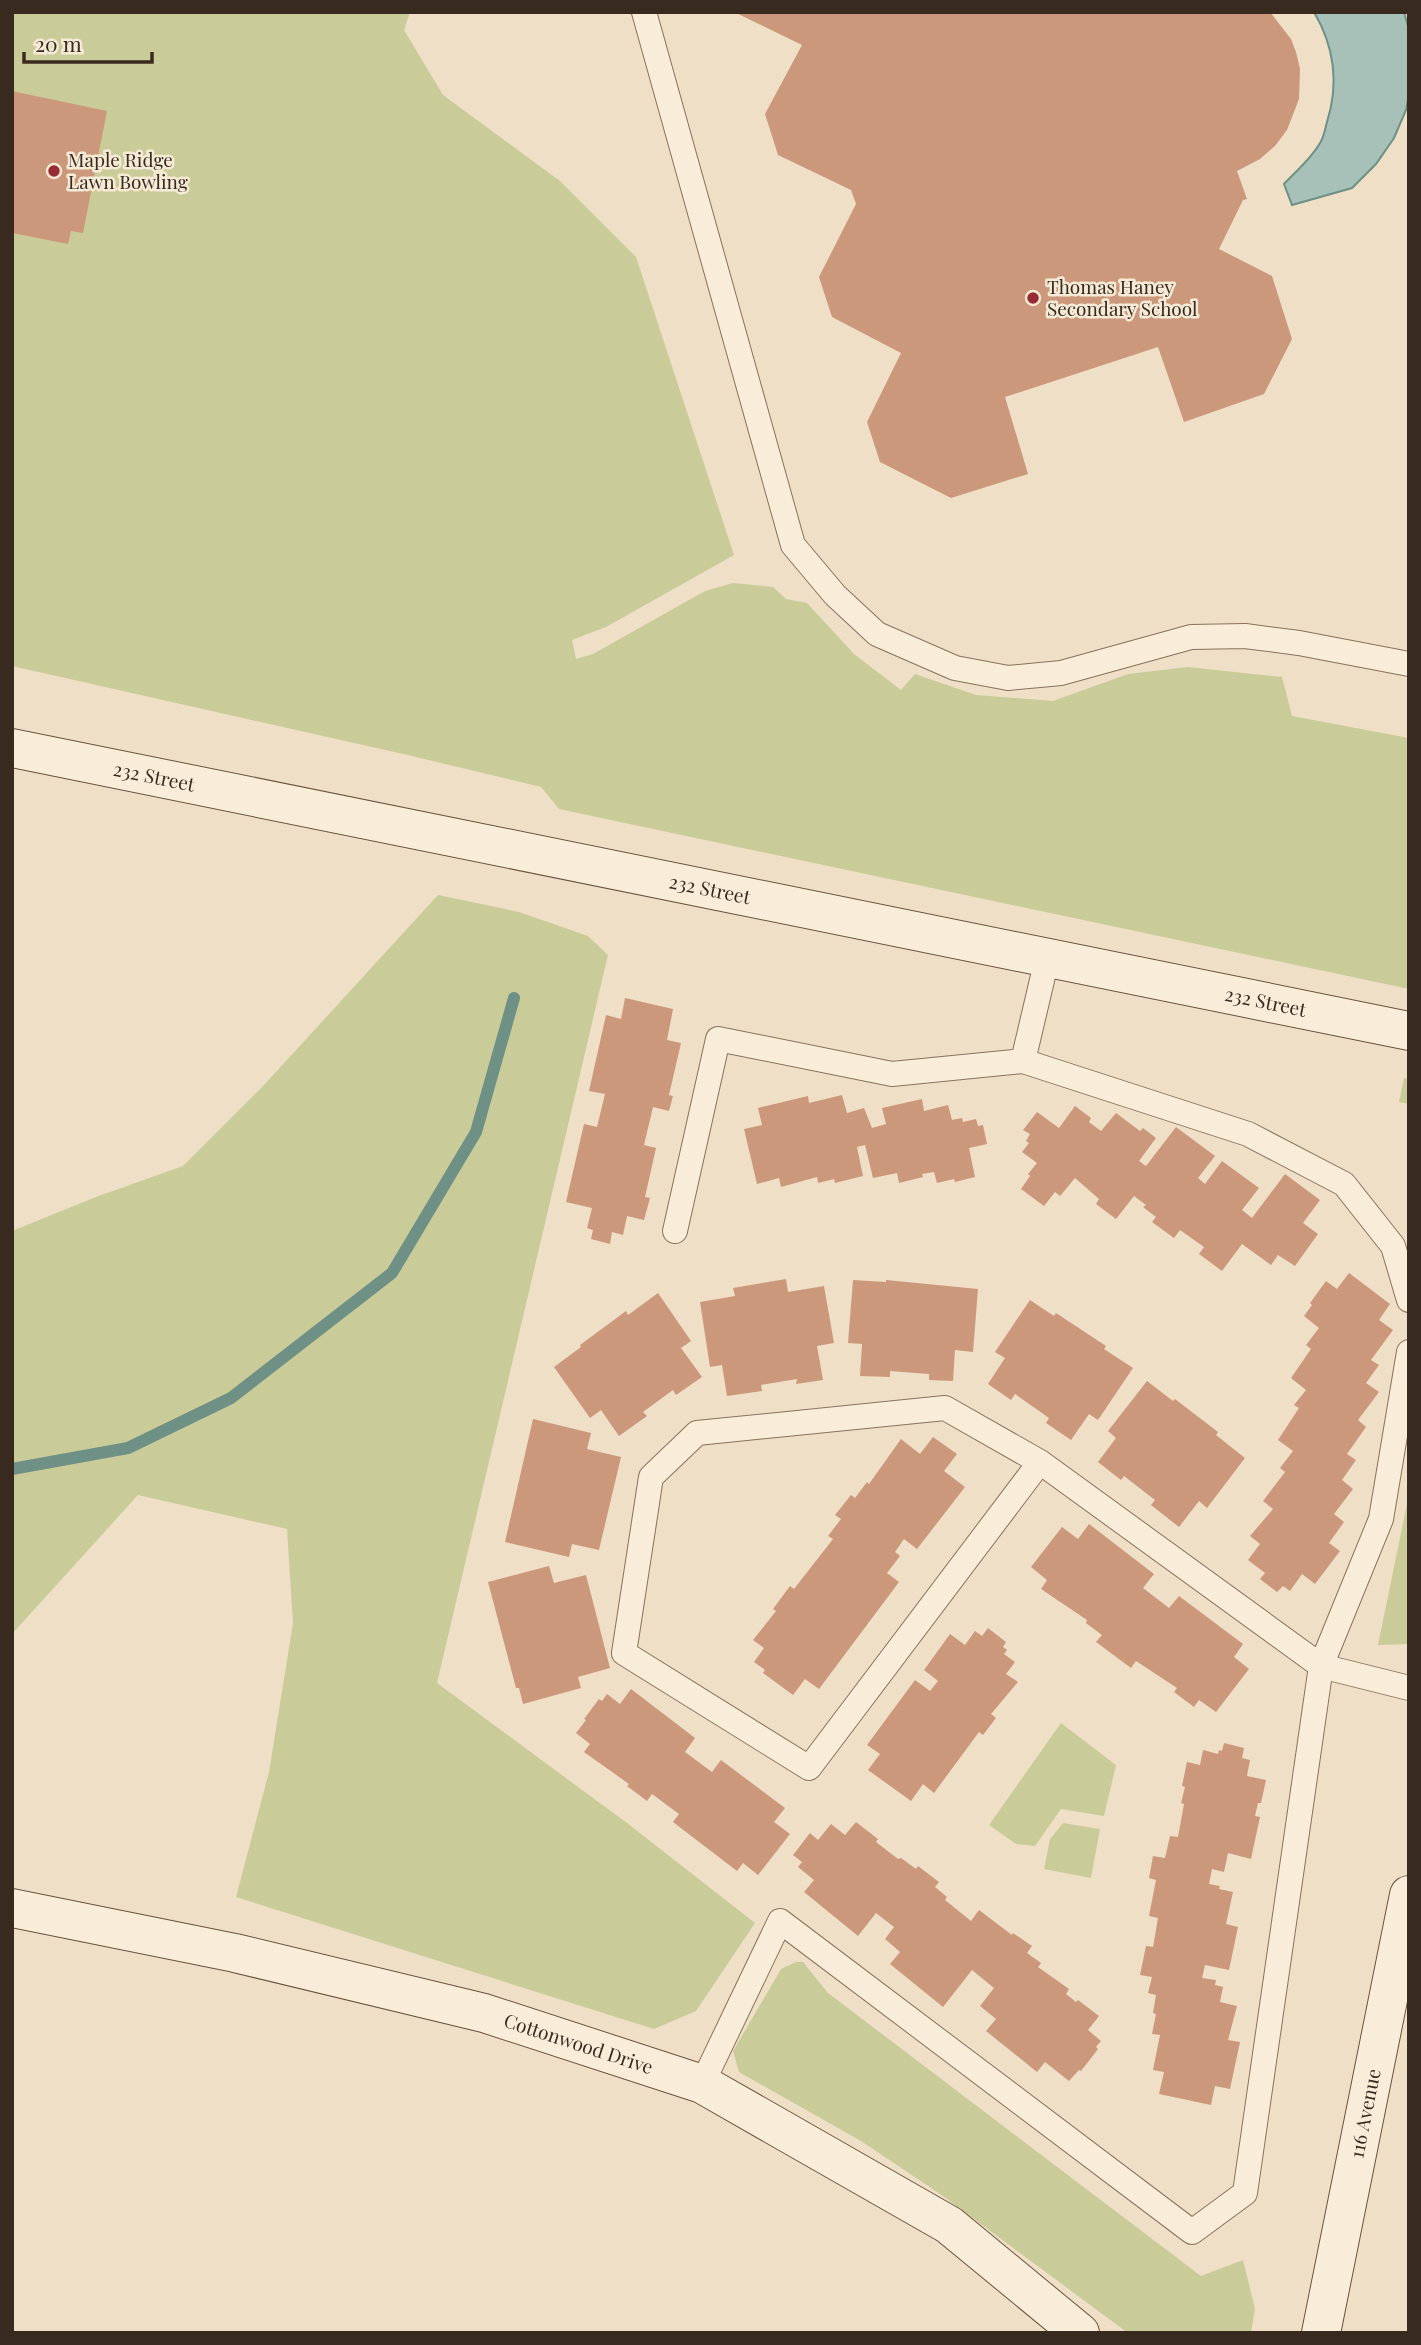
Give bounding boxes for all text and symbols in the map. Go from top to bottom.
scale bar [24,21,152,65]
text: 20 m [35,29,82,57]
place label: Maple Ridge Lawn Bowling [68,146,188,194]
marker: Maple Ridge Lawn Bowling [46,163,62,179]
place label: Thomas Haney Secondary School [1047,273,1198,321]
marker: Thomas Haney Secondary School [1025,290,1041,306]
street label: 232 Street [111,755,198,797]
street label: 232 Street [667,867,753,909]
street label: 232 Street [1223,980,1309,1022]
street label: Cottonwood Drive [501,2006,657,2079]
street label: 116 Avenue [1342,2066,1386,2160]

